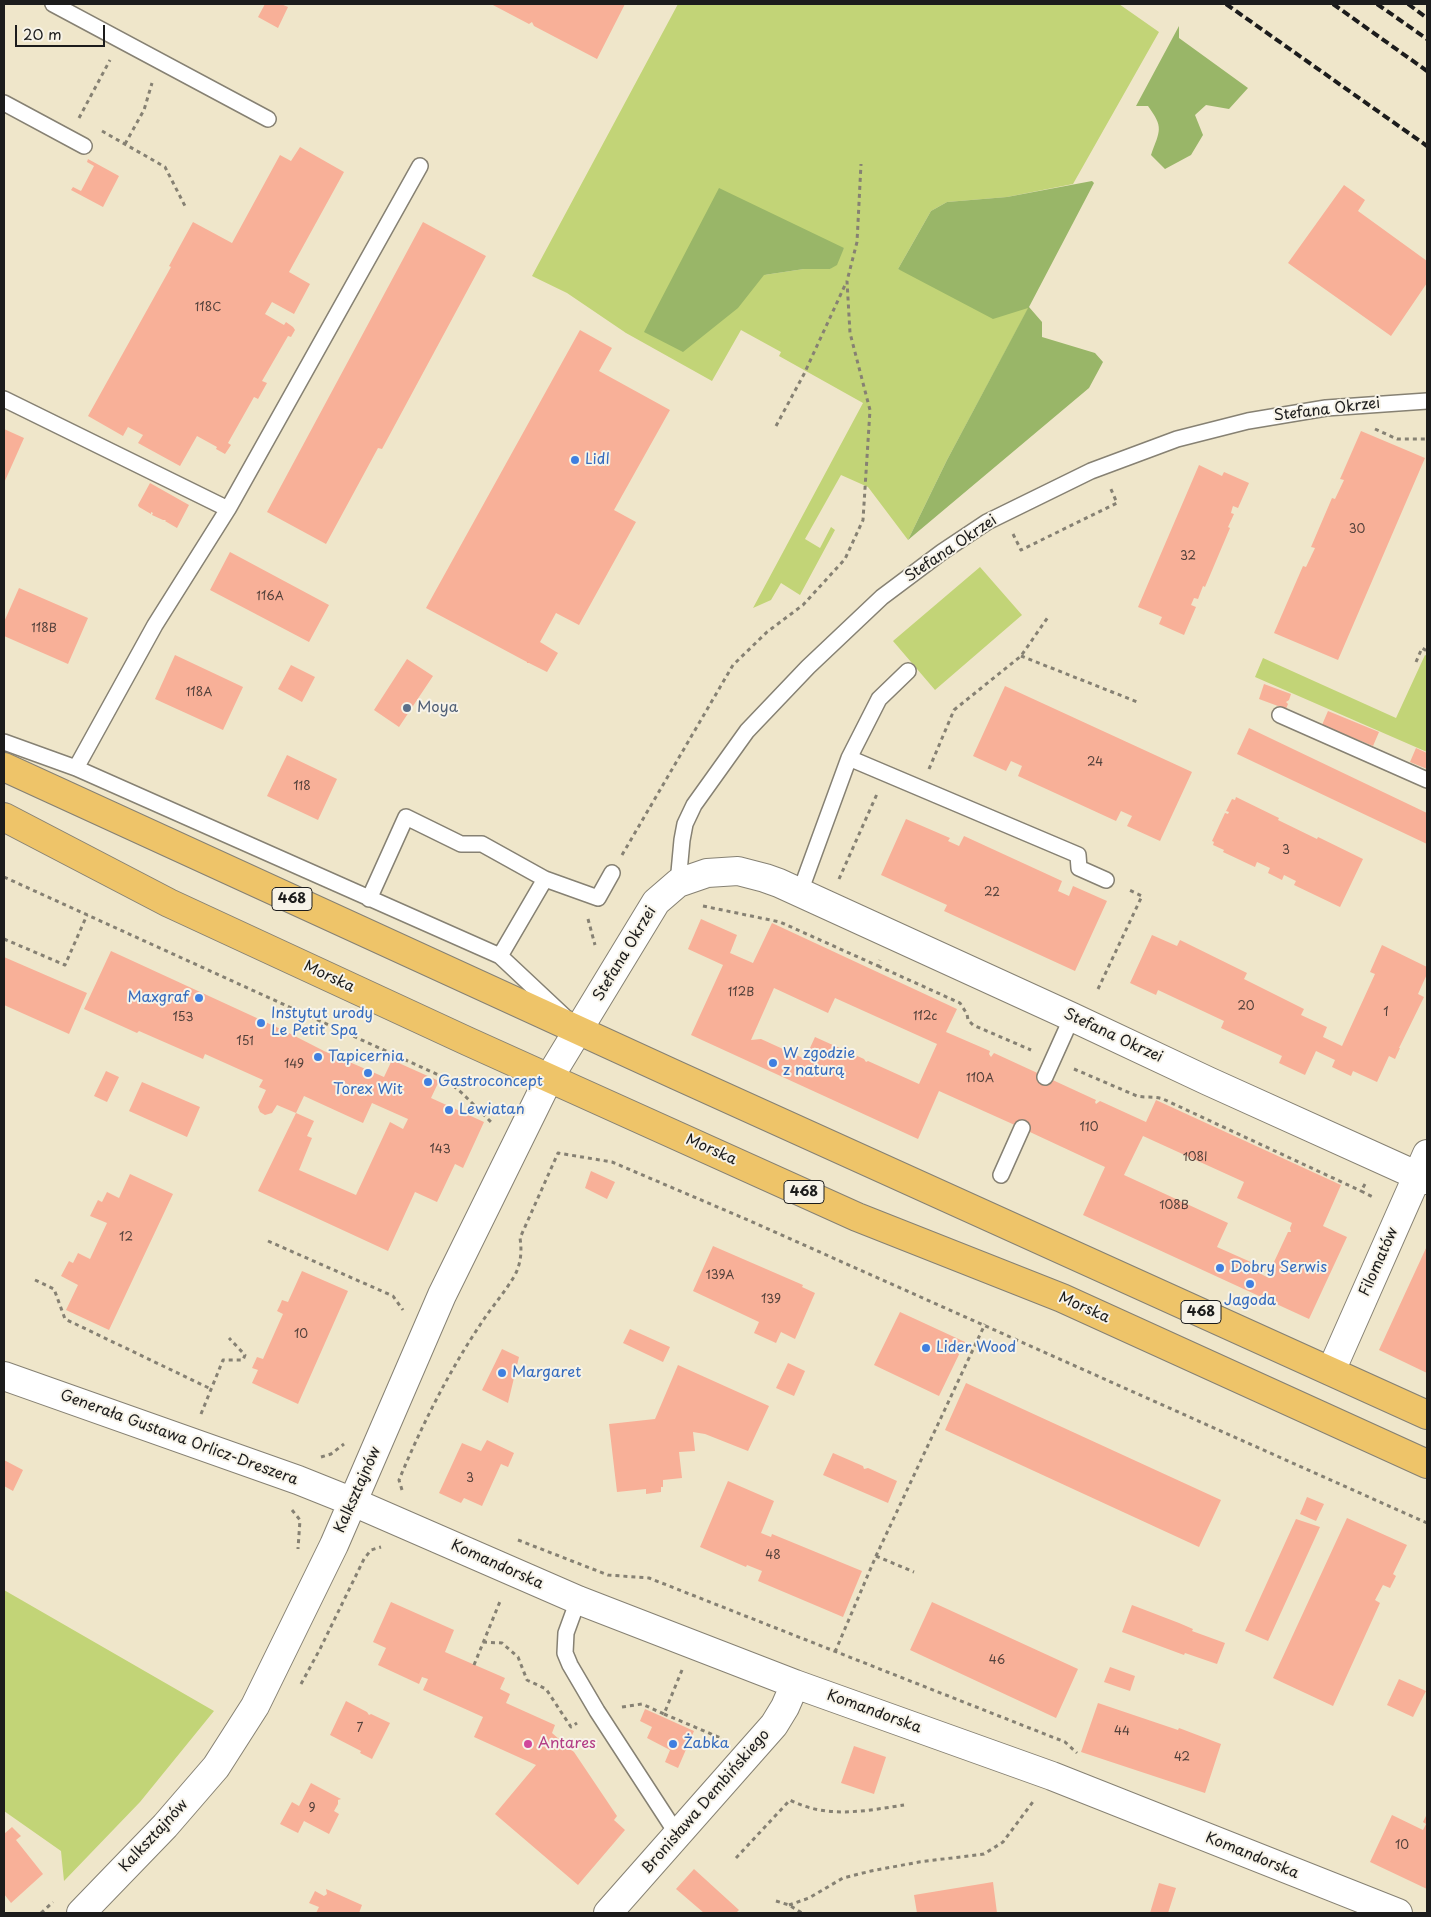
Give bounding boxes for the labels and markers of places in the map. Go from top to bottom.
place label: Lidl [585,451,610,469]
marker: Lidl [569,454,581,466]
place label: Moya [417,699,458,717]
marker: Moya [401,702,413,714]
place label: Maxgraf [127,989,189,1007]
marker: Maxgraf [193,992,205,1004]
place label: Instytut urody Le Petit Spa [271,1005,373,1040]
marker: Instytut urody Le Petit Spa [255,1017,267,1029]
place label: W zgodzie z naturą [783,1045,855,1080]
place label: Tapicernia [328,1048,404,1066]
marker: Tapicernia [312,1051,324,1063]
marker: W zgodzie z naturą [767,1057,779,1069]
marker: Torex Wit [362,1067,374,1079]
place label: Gastroconcept [438,1073,543,1091]
marker: Gastroconcept [422,1076,434,1088]
place label: Torex Wit [333,1081,403,1099]
place label: Lewiatan [459,1101,525,1119]
marker: Lewiatan [443,1104,455,1116]
place label: Dobry Serwis [1230,1259,1327,1277]
marker: Dobry Serwis [1214,1262,1226,1274]
marker: Jagoda [1244,1278,1256,1290]
place label: Jagoda [1224,1292,1276,1310]
place label: Lider Wood [936,1339,1016,1357]
marker: Lider Wood [920,1342,932,1354]
place label: Margaret [512,1364,581,1382]
marker: Margaret [496,1367,508,1379]
place label: Antares [538,1735,596,1753]
place label: Żabka [683,1735,729,1753]
marker: Antares [522,1738,534,1750]
marker: Żabka [667,1738,679,1750]

